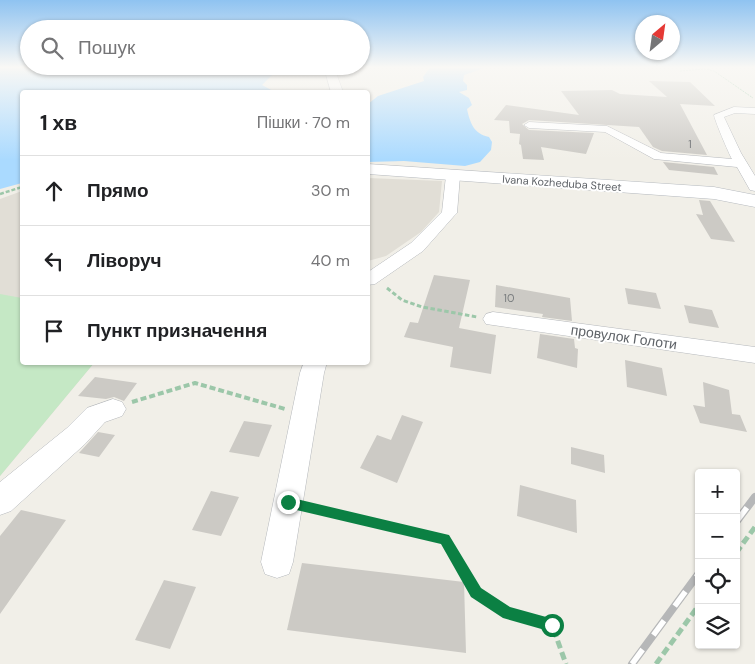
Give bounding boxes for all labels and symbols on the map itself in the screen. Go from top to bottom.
north arrow [635,15,680,60]
house number: 1 [688,137,692,151]
street label: Ivana Kozheduba Street [502,172,622,194]
house number: 10 [504,291,514,305]
street label: провулок Голоти [570,321,678,353]
route end [277,491,300,514]
route start [541,614,564,637]

